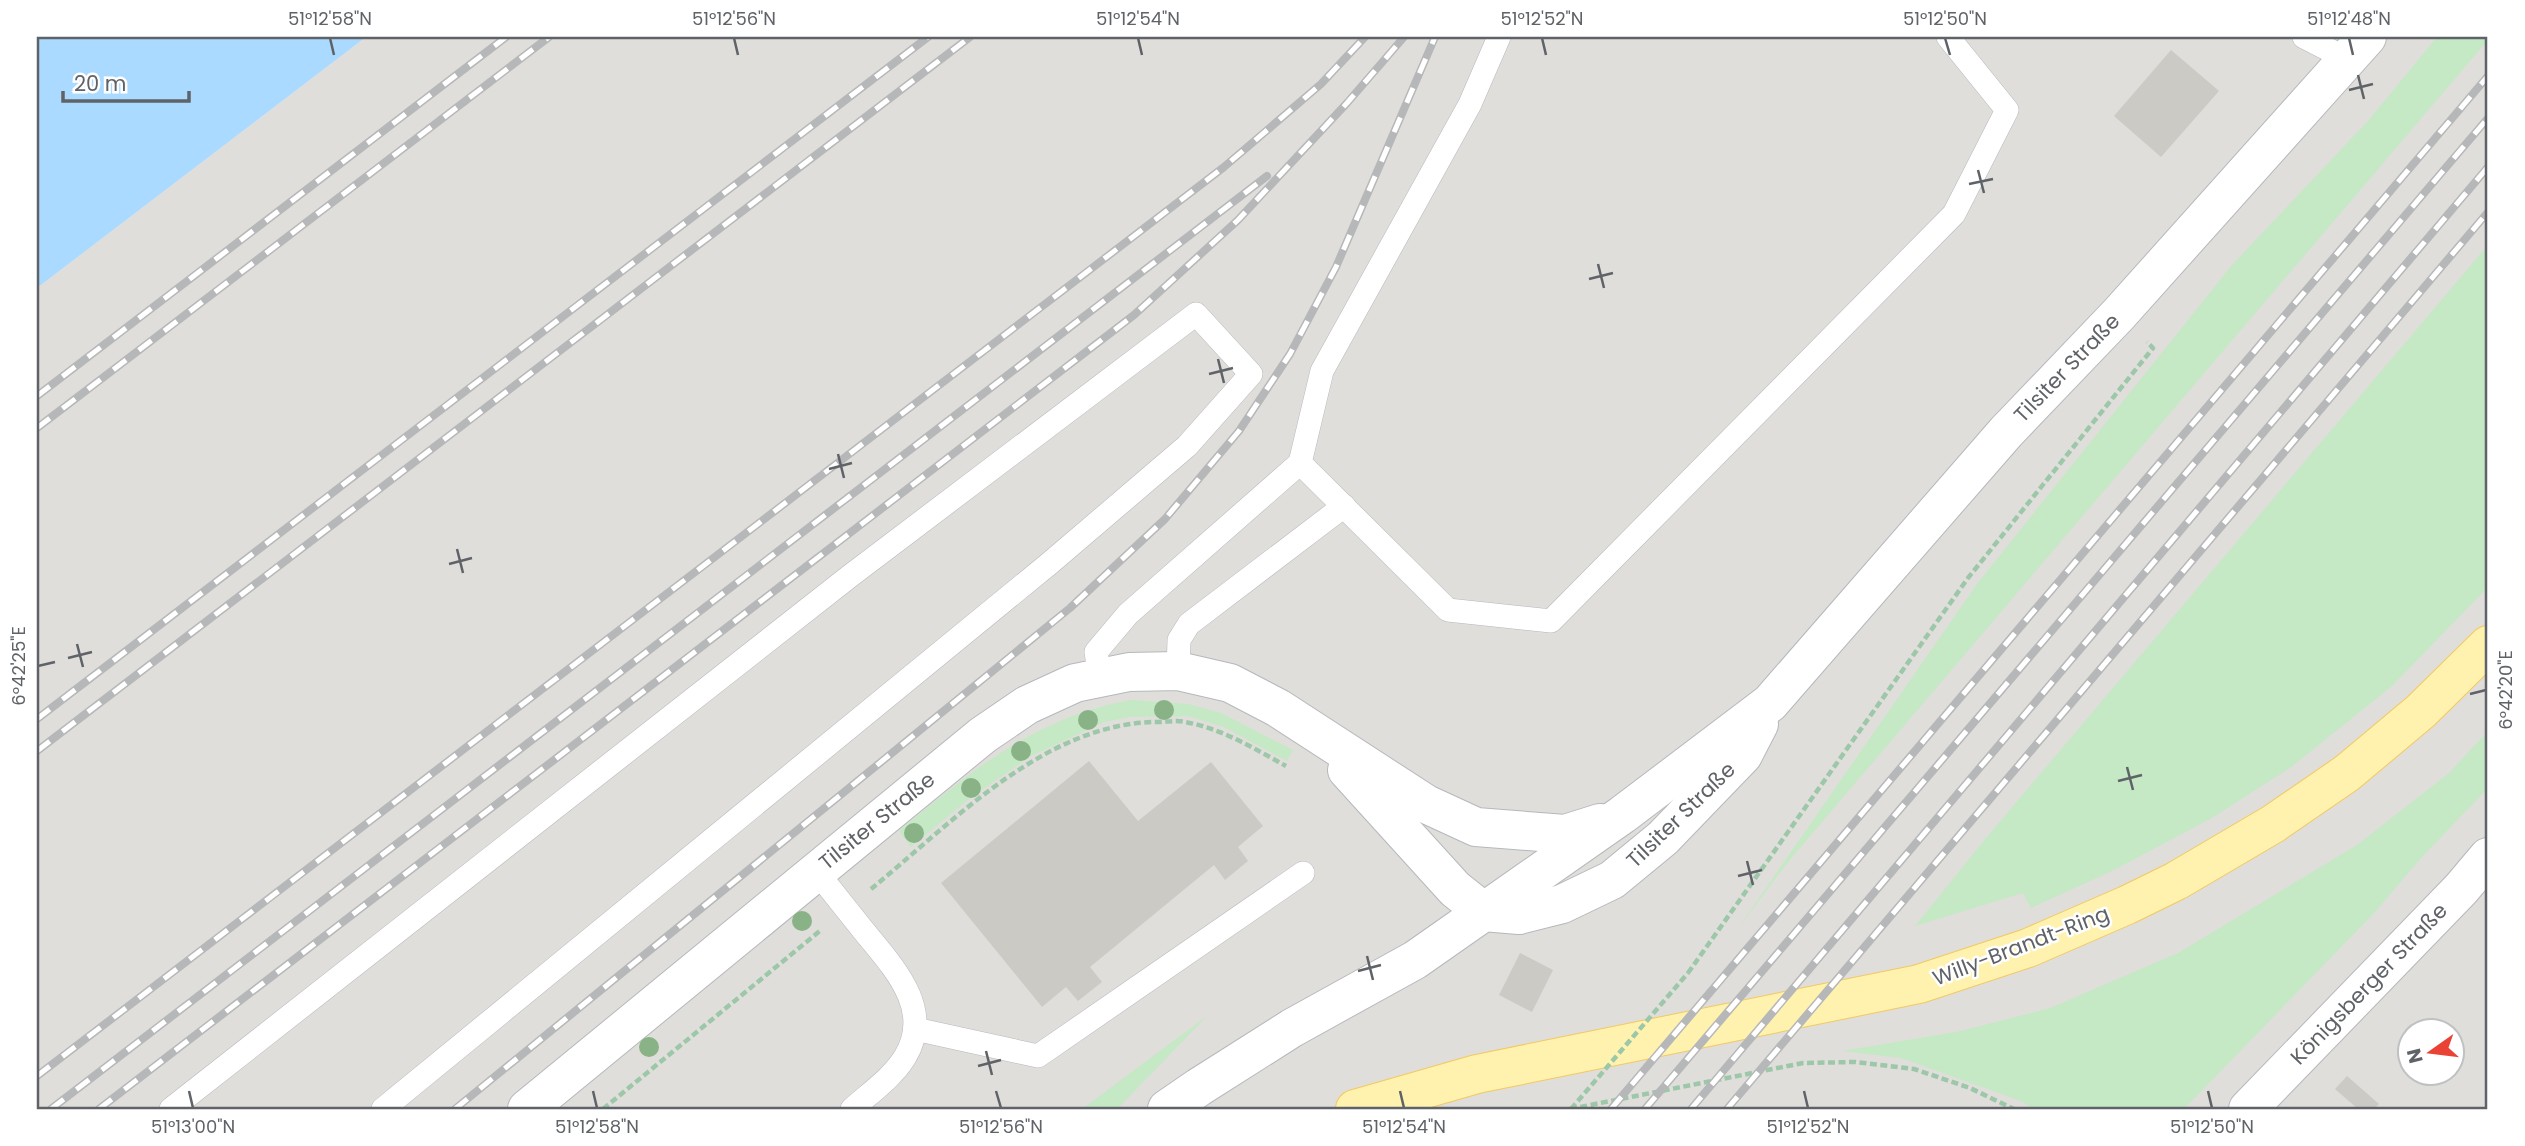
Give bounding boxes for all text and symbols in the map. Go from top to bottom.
text: 51°12'58"N [288,6,372,31]
text: 51°12'56"N [692,6,776,31]
text: 51°12'54"N [1096,6,1180,31]
text: 51°12'52"N [1501,6,1583,31]
text: 51°12'50"N [1903,6,1987,31]
text: 51°12'48"N [2307,6,2391,31]
scale bar [63,60,189,104]
text: 20 m [74,69,127,98]
street label: Tilsiter Straße [2007,307,2126,429]
text: 6°42'25"E [6,626,31,706]
text: 6°42'20"E [2493,650,2518,730]
street label: Tilsiter Straße [1620,755,1742,874]
street label: Tilsiter Straße [813,765,941,876]
street label: Königsberger Straße [2284,896,2454,1071]
street label: Willy-Brandt-Ring [1928,899,2113,993]
north arrow [2396,1016,2466,1086]
text: N [2400,1046,2430,1066]
text: 51°13'00"N [151,1114,235,1139]
text: 51°12'58"N [555,1114,639,1139]
text: 51°12'56"N [959,1114,1043,1139]
text: 51°12'54"N [1362,1114,1446,1139]
text: 51°12'52"N [1767,1114,1849,1139]
text: 51°12'50"N [2170,1114,2254,1139]

